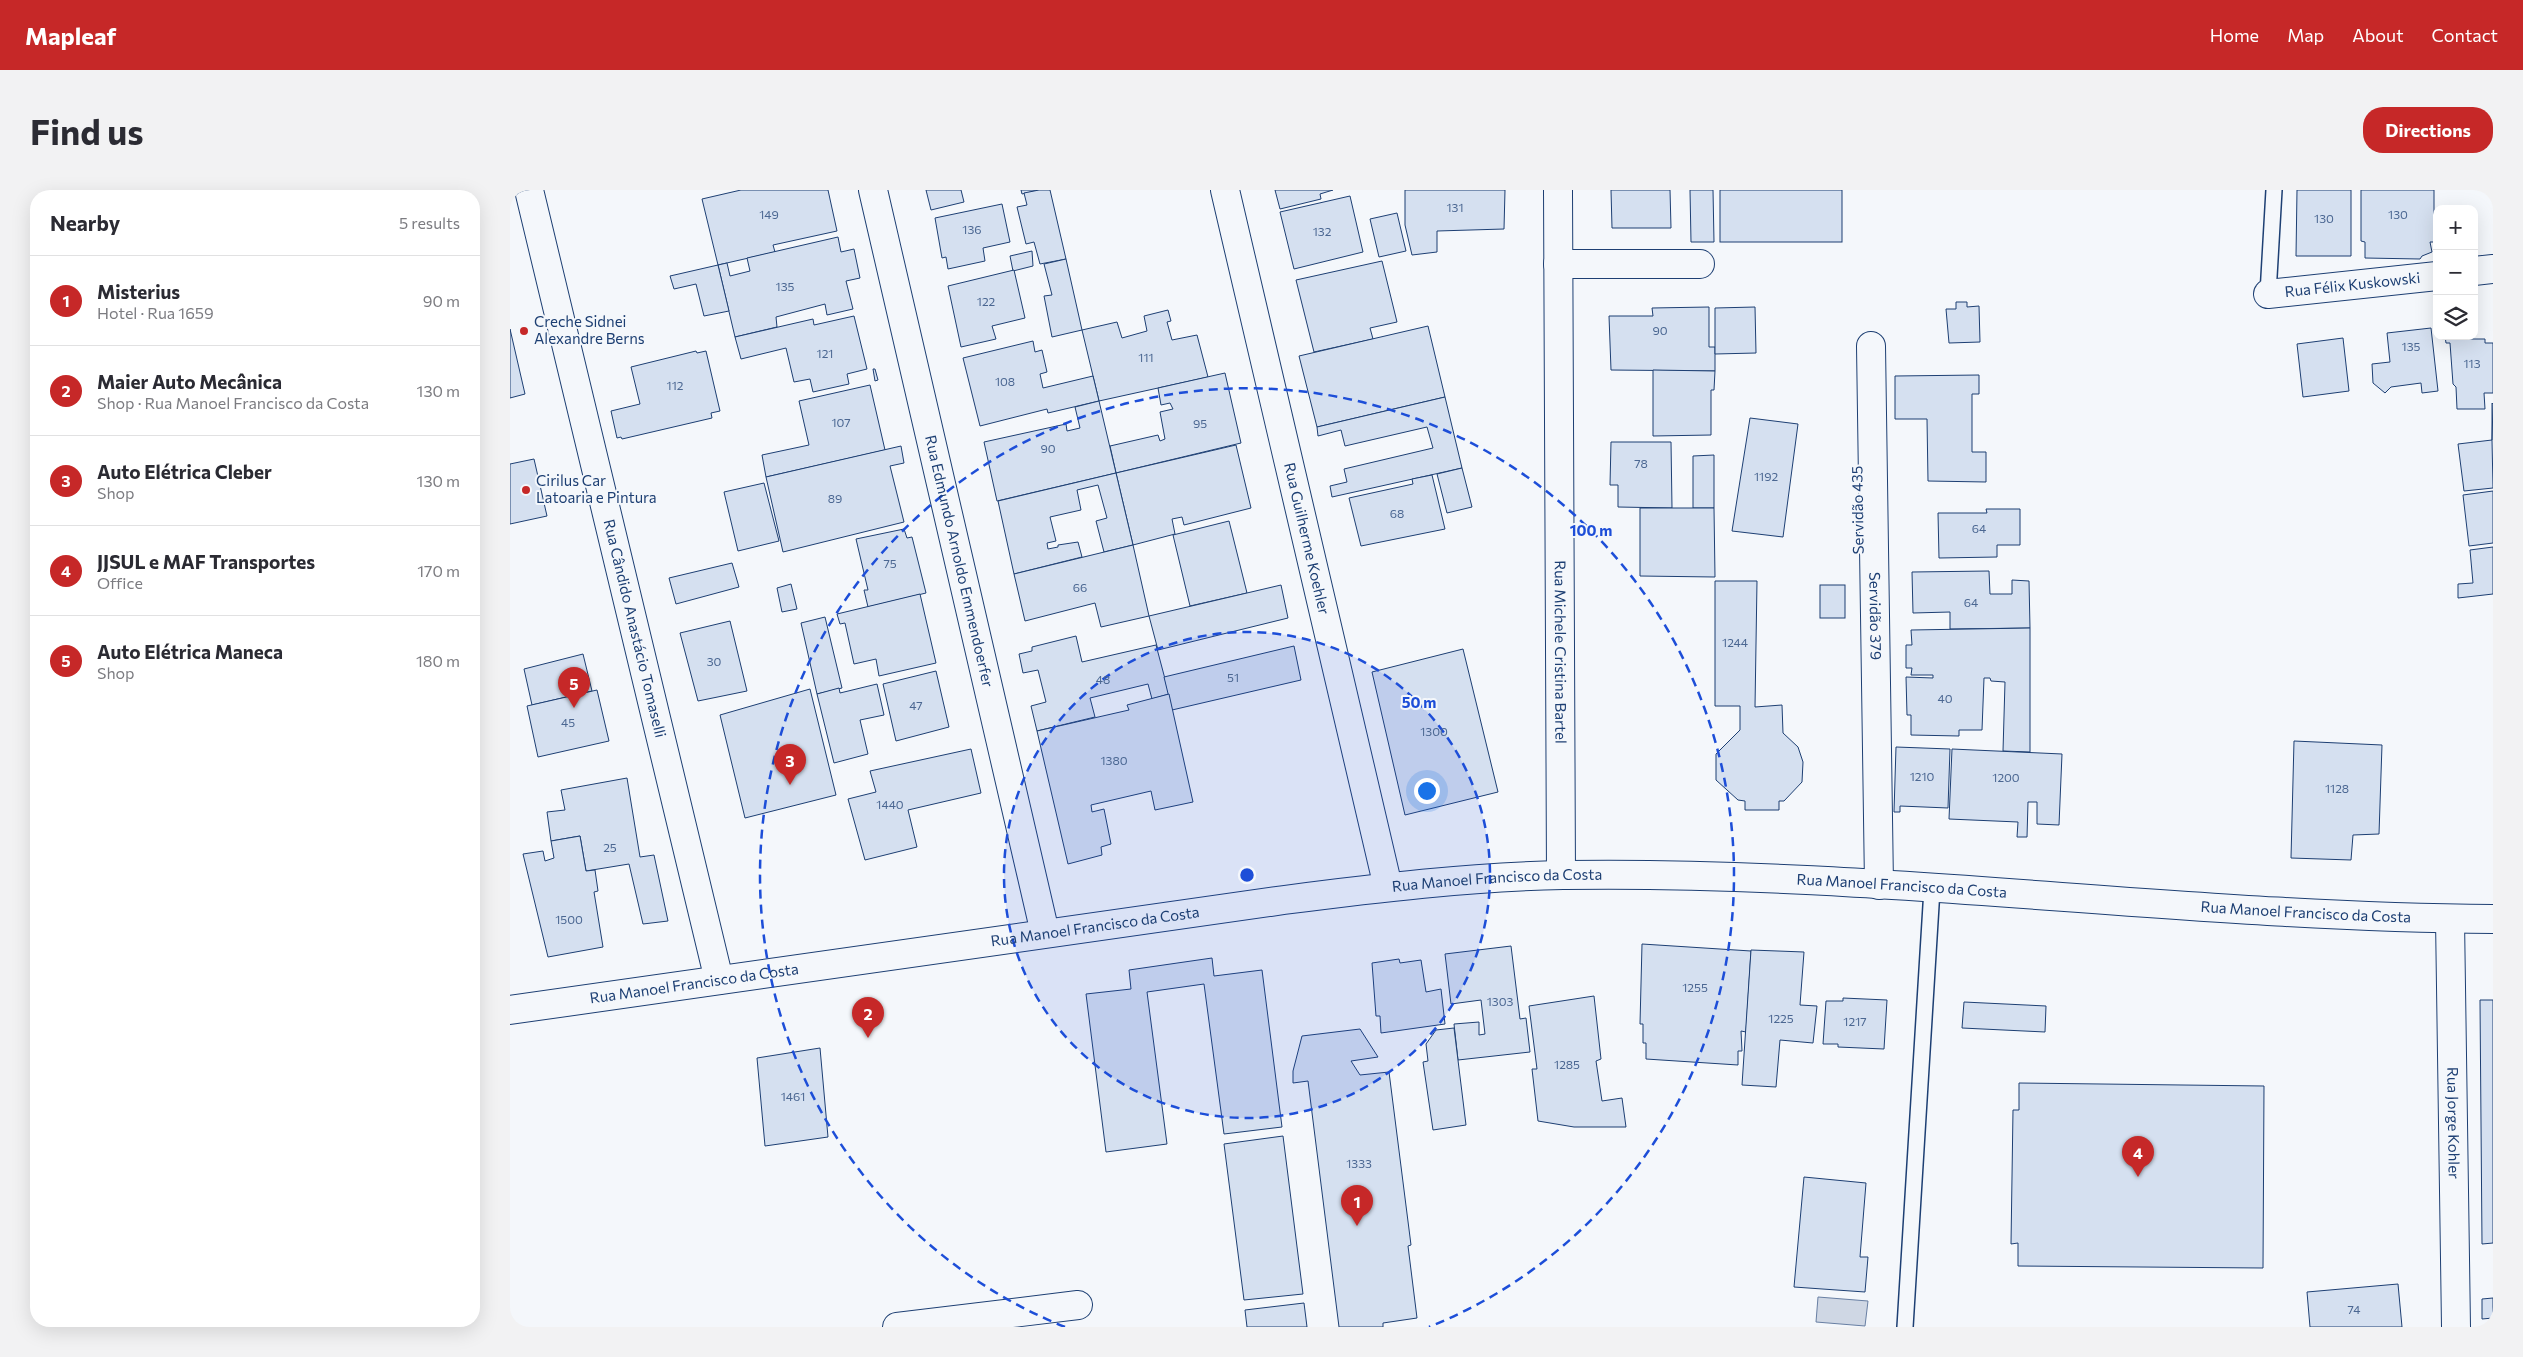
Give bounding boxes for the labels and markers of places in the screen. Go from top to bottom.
place label: Creche Sidnei Alexandre Berns [534,312,645,347]
marker: Creche Sidnei Alexandre Berns [518,325,530,337]
place label: Cirilus Car Latoaria e Pintura [536,471,657,506]
marker: Cirilus Car Latoaria e Pintura [520,484,532,496]
pin: 5 [558,667,590,708]
pin: 3 [774,744,806,785]
centre of rings [1238,866,1256,884]
pin: 2 [852,997,884,1038]
pin: 4 [2122,1136,2154,1177]
pin: 1 [1341,1185,1373,1226]

